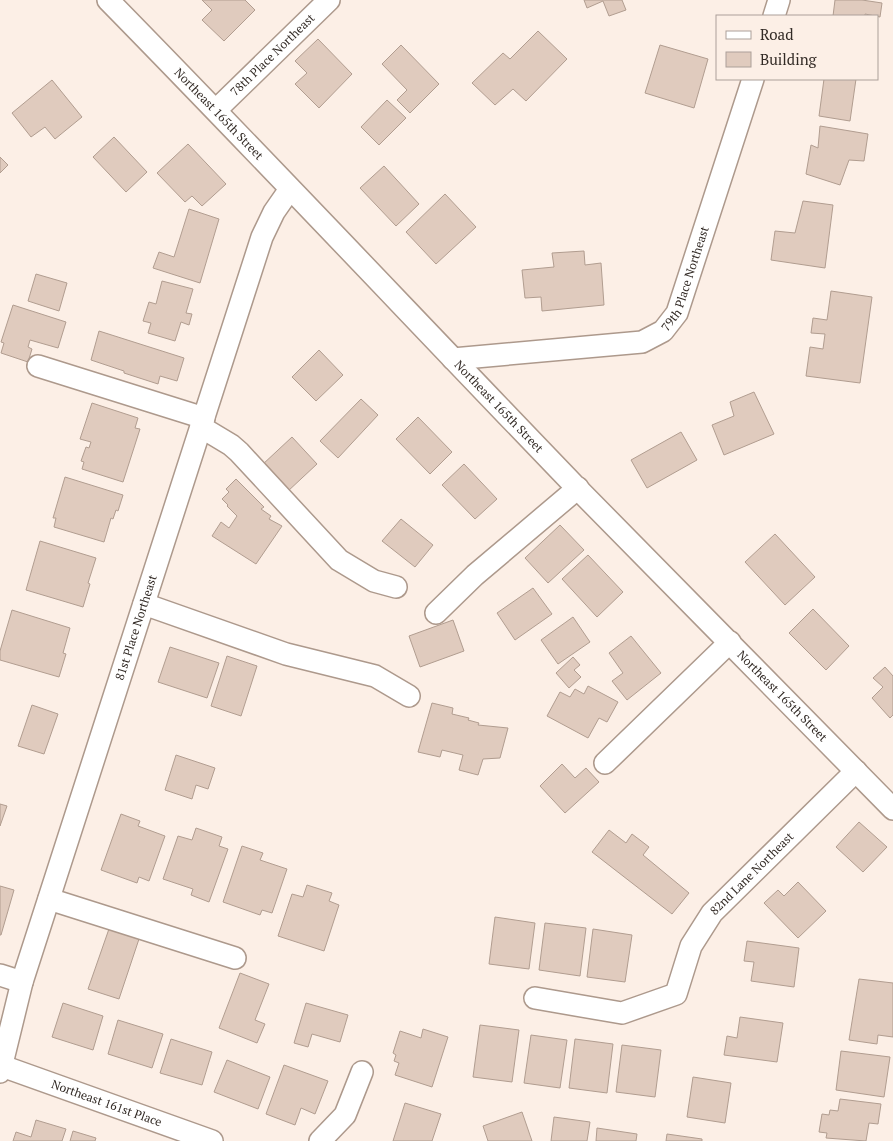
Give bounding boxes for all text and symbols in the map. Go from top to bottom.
street label: 78th Place Northeast [227,10,318,99]
legend [716,15,878,80]
text: Road [760,24,793,44]
text: Building [760,49,818,69]
street label: Northeast 165th Street [171,65,267,163]
street label: 79th Place Northeast [658,224,712,334]
street label: Northeast 165th Street [452,357,547,456]
street label: 81st Place Northeast [112,572,160,682]
street label: Northeast 165th Street [734,647,831,745]
street label: 82nd Lane Northeast [707,828,797,918]
street label: Northeast 161st Place [49,1076,164,1129]

